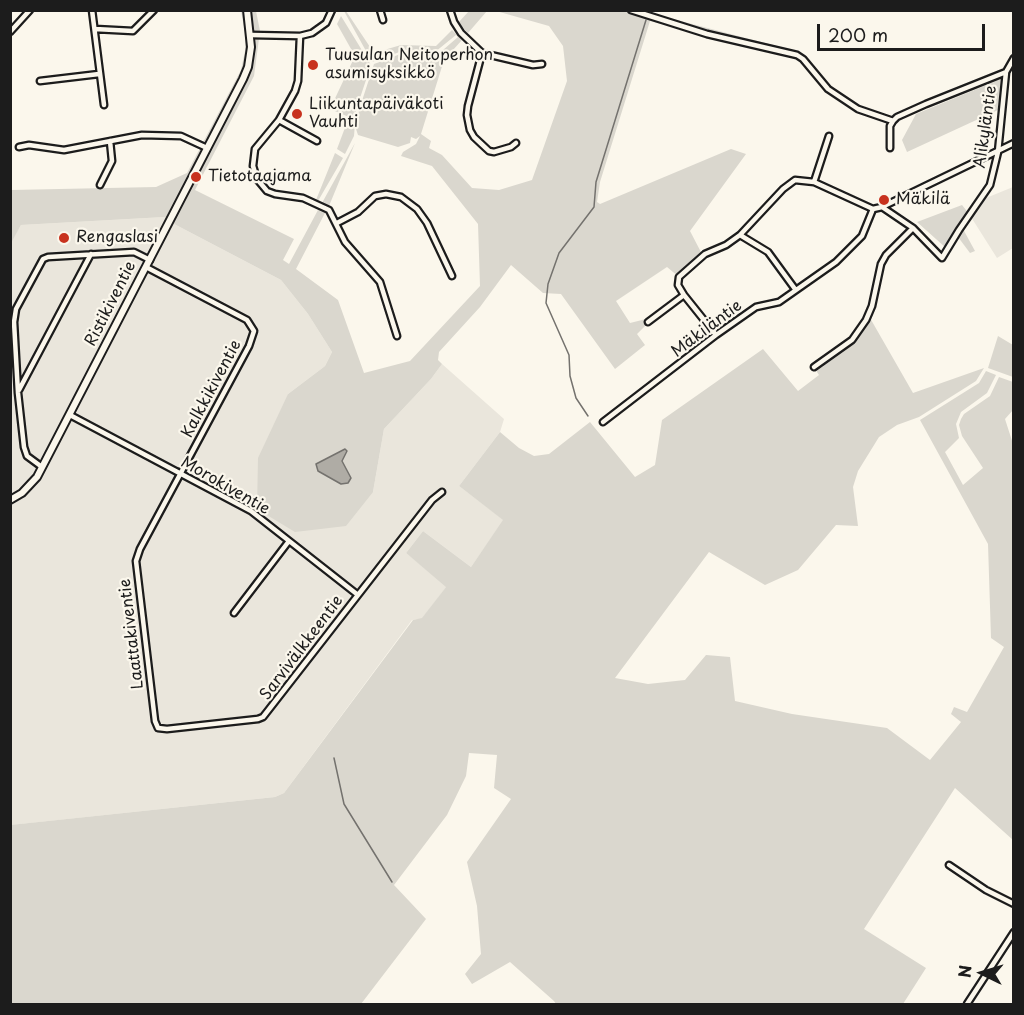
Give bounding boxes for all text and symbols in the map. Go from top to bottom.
scale bar [820,12,988,50]
text: 200 m [828,21,888,48]
place label: Tuusulan Neitoperhon asumisyksikkö [325,46,493,84]
marker: Tuusulan Neitoperhon asumisyksikkö [306,58,320,72]
street label: Alikyläntie [971,84,1001,170]
place label: Liikuntapäiväkoti Vauhti [309,95,444,133]
marker: Liikuntapäiväkoti Vauhti [290,107,304,121]
place label: Tietotaajama [208,167,311,187]
marker: Tietotaajama [189,170,203,184]
place label: Mäkilä [896,190,950,210]
marker: Mäkilä [877,193,891,207]
place label: Rengaslasi [76,228,158,248]
marker: Rengaslasi [57,231,71,245]
street label: Ristikiventie [81,258,141,350]
street label: Mäkiläntie [668,296,746,362]
street label: Kalkkikiventie [178,337,246,441]
street label: Morokiventie [177,453,273,519]
street label: Laattakiventie [116,578,148,690]
street label: Sarvivälkkeentie [256,592,348,704]
north arrow [952,943,1012,1003]
text: N [952,964,977,979]

